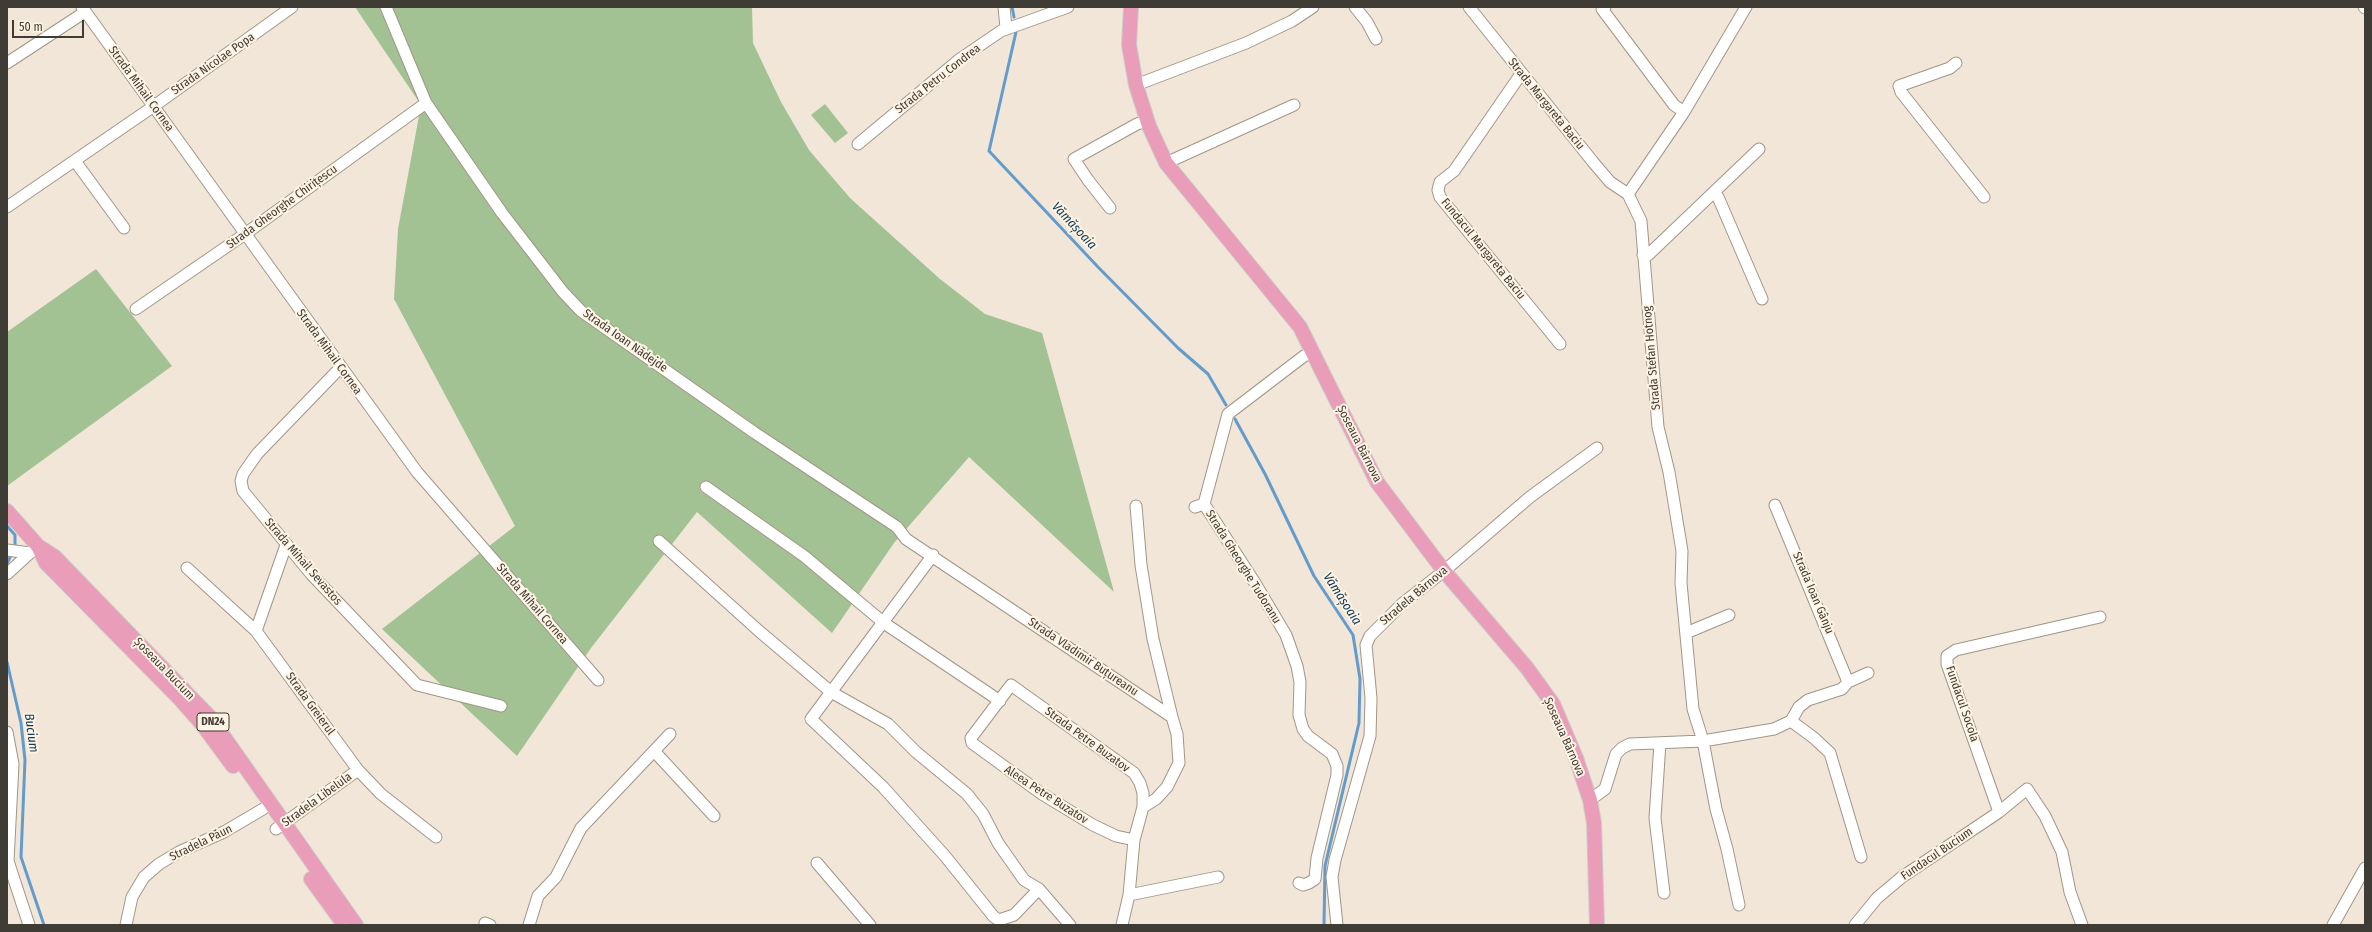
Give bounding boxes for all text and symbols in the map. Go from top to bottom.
scale bar [14,12,86,38]
text: 50 m [19,20,43,34]
street label: Strada Nicolae Popa [169,30,257,98]
street label: Strada Petru Condrea [892,41,984,117]
street label: Strada Mihail Cornea [105,44,177,134]
street label: Strada Margareta Baciu [1505,55,1587,153]
street label: Strada Gheorghe Chirițescu [224,162,340,252]
street label: Fundacul Margareta Baciu [1438,196,1528,302]
water label: Vămășoaia [1048,199,1100,253]
street label: Strada Stefan Hotnog [1640,305,1664,411]
street label: Strada Ioan Nădejde [580,306,670,376]
street label: Strada Mihail Cornea [293,307,365,397]
street label: Șoseaua Bârnova [1333,403,1385,485]
street label: Strada Gheorghe Tudoranu [1202,508,1284,626]
street label: Strada Mihail Sevastos [261,516,345,608]
street label: Strada Ioan Gânju [1789,550,1837,636]
street label: Strada Mihail Cornea [493,561,571,647]
street label: Stradela Bârnova [1377,563,1451,629]
water label: Vămășoaia [1319,570,1365,628]
street label: Strada Vladimir Buțureanu [1025,615,1141,699]
street label: Șoseaua Bucium [131,635,197,703]
street label: Fundacul Socola [1942,664,1982,744]
street label: Strada Greierul [282,670,338,738]
street label: Șoseaua Bârnova [1540,696,1588,778]
street label: Strada Petre Buzatov [1042,704,1132,776]
water label: Bucium [21,712,41,754]
road number: DN24 [197,713,229,731]
street label: Aleea Petre Buzatov [1001,763,1091,827]
street label: Stradela Libelula [279,770,355,830]
street label: Stradela Păun [167,822,235,864]
street label: Fundacul Bucium [1898,825,1976,883]

